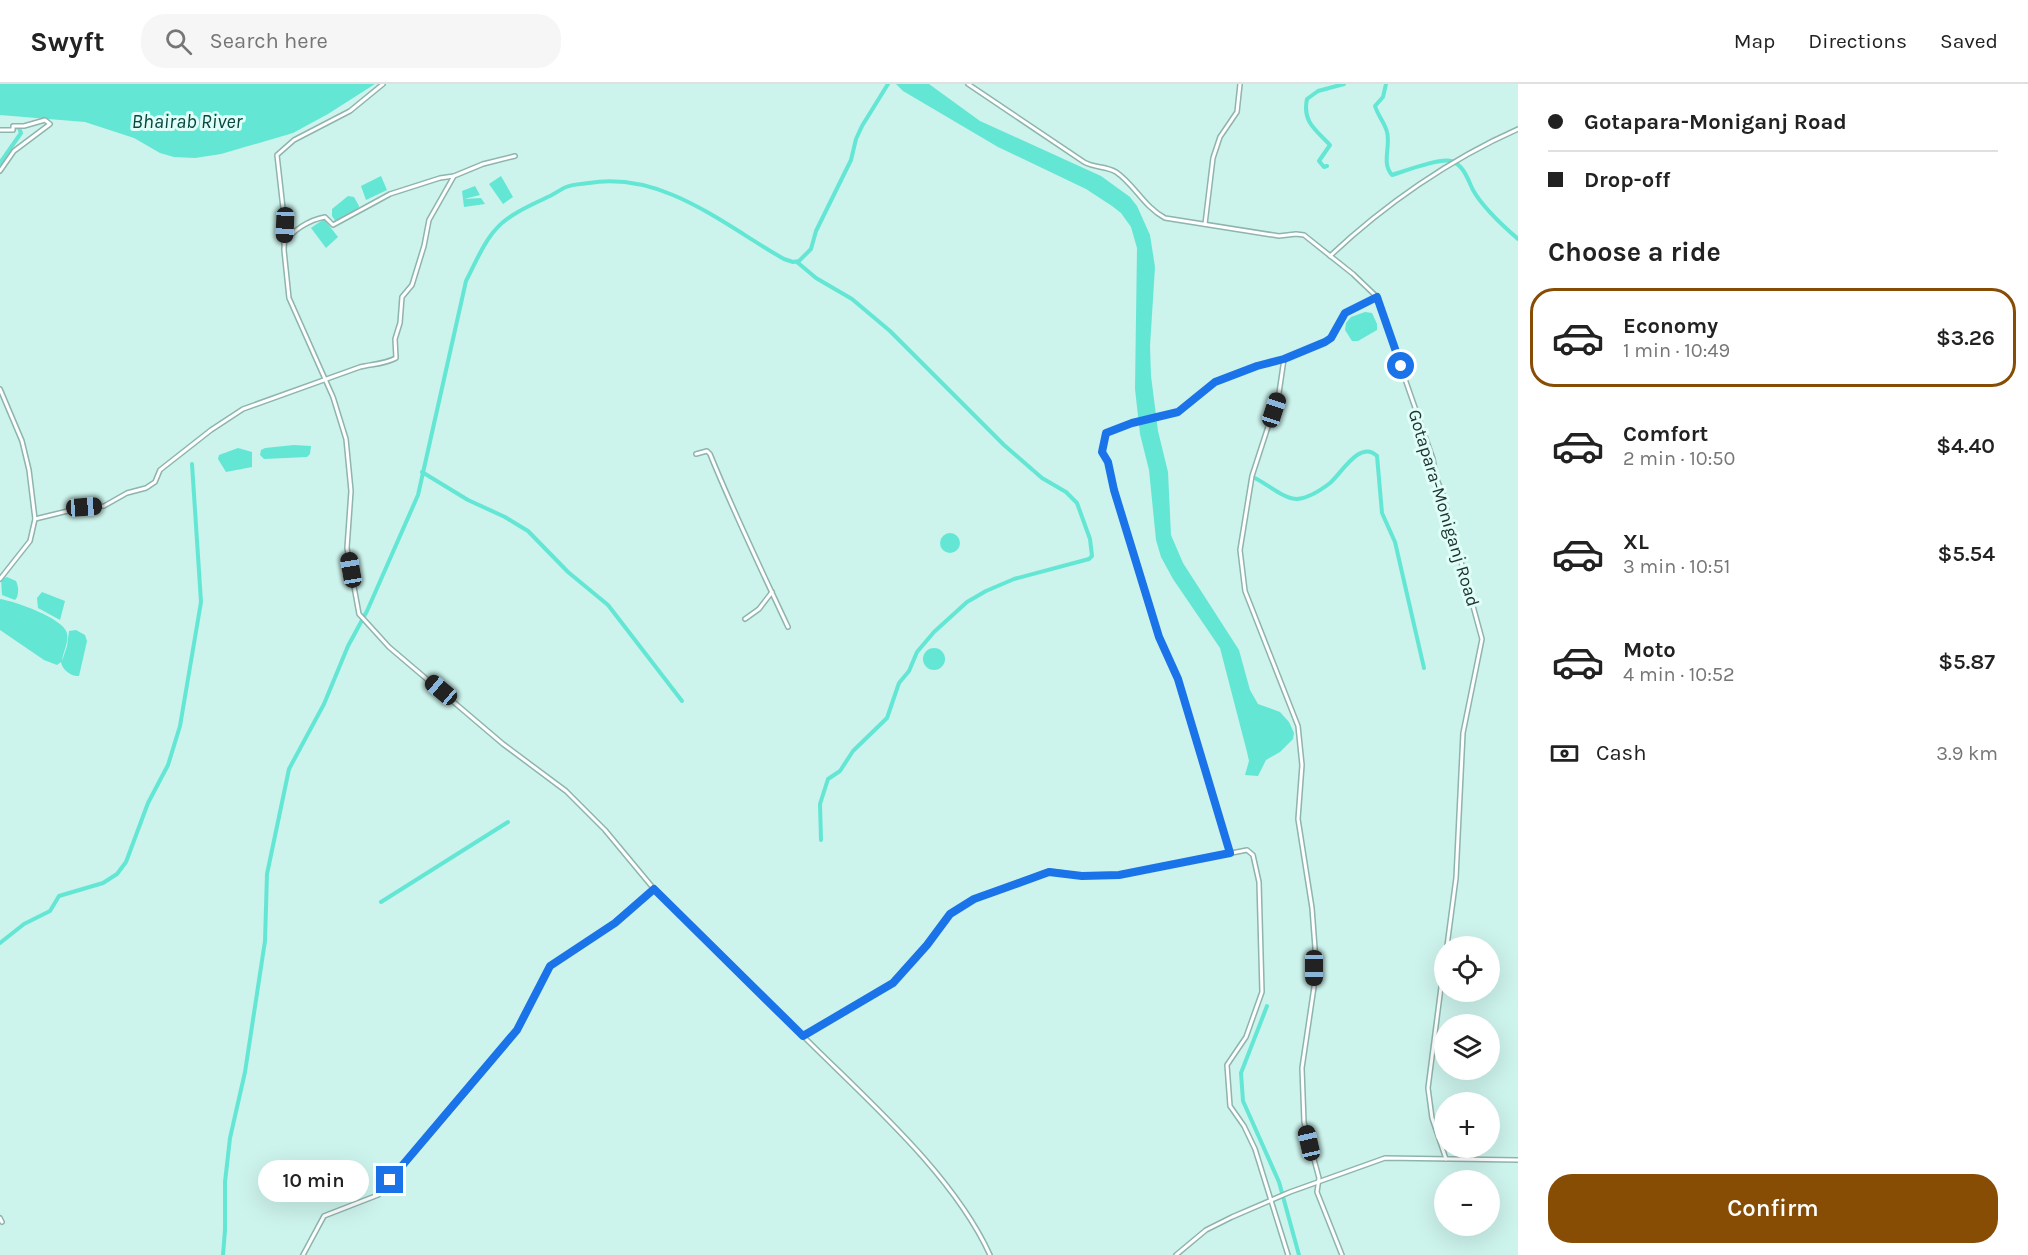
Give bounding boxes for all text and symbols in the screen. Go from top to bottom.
search box [141,14,561,68]
text: Swyft [30,25,105,58]
icon: search [162,25,195,58]
text: Search here [210,28,328,54]
text: Map [1734,29,1775,53]
text: Directions [1808,29,1907,53]
text: Saved [1940,29,1998,53]
text: Gotapara-Moniganj Road [1584,109,1847,135]
water label: Bhairab River [132,110,244,133]
text: Drop-off [1584,167,1670,193]
car [275,207,295,243]
text: Choose a ride [1548,236,1721,268]
icon: car [1551,311,1605,365]
text: Economy [1623,313,1718,339]
text: $3.26 [1936,325,1995,351]
text: 1 min · 10:49 [1623,339,1730,362]
route start [1387,352,1414,379]
car [1260,390,1288,430]
street label: Gotapara-Moniganj Road [1404,407,1484,609]
icon: car [1551,419,1605,473]
text: Comfort [1623,421,1708,447]
text: $4.40 [1936,433,1995,459]
text: 2 min · 10:50 [1623,447,1735,470]
car [65,497,103,517]
icon: car [1551,527,1605,581]
text: XL [1623,529,1649,555]
text: $5.54 [1937,541,1995,567]
car [339,551,363,589]
text: 3 min · 10:51 [1623,555,1730,578]
icon: car [1551,635,1605,689]
text: Moto [1623,637,1676,663]
text: $5.87 [1938,649,1995,675]
text: 4 min · 10:52 [1623,663,1735,686]
car [421,672,461,708]
icon: cash [1548,737,1581,770]
text: Cash [1596,740,1646,766]
text: 3.9 km [1936,742,1998,765]
map controls [1434,936,1500,1236]
button: locate [1434,936,1500,1002]
car [1305,950,1323,986]
button: layers [1434,1014,1500,1080]
button: + [1434,1092,1500,1158]
car [1296,1123,1322,1163]
callout: 10 min [258,1159,369,1201]
route end [376,1166,403,1193]
text: 10 min [282,1169,345,1192]
button: − [1434,1170,1500,1236]
button: Confirm [1548,1174,1998,1243]

